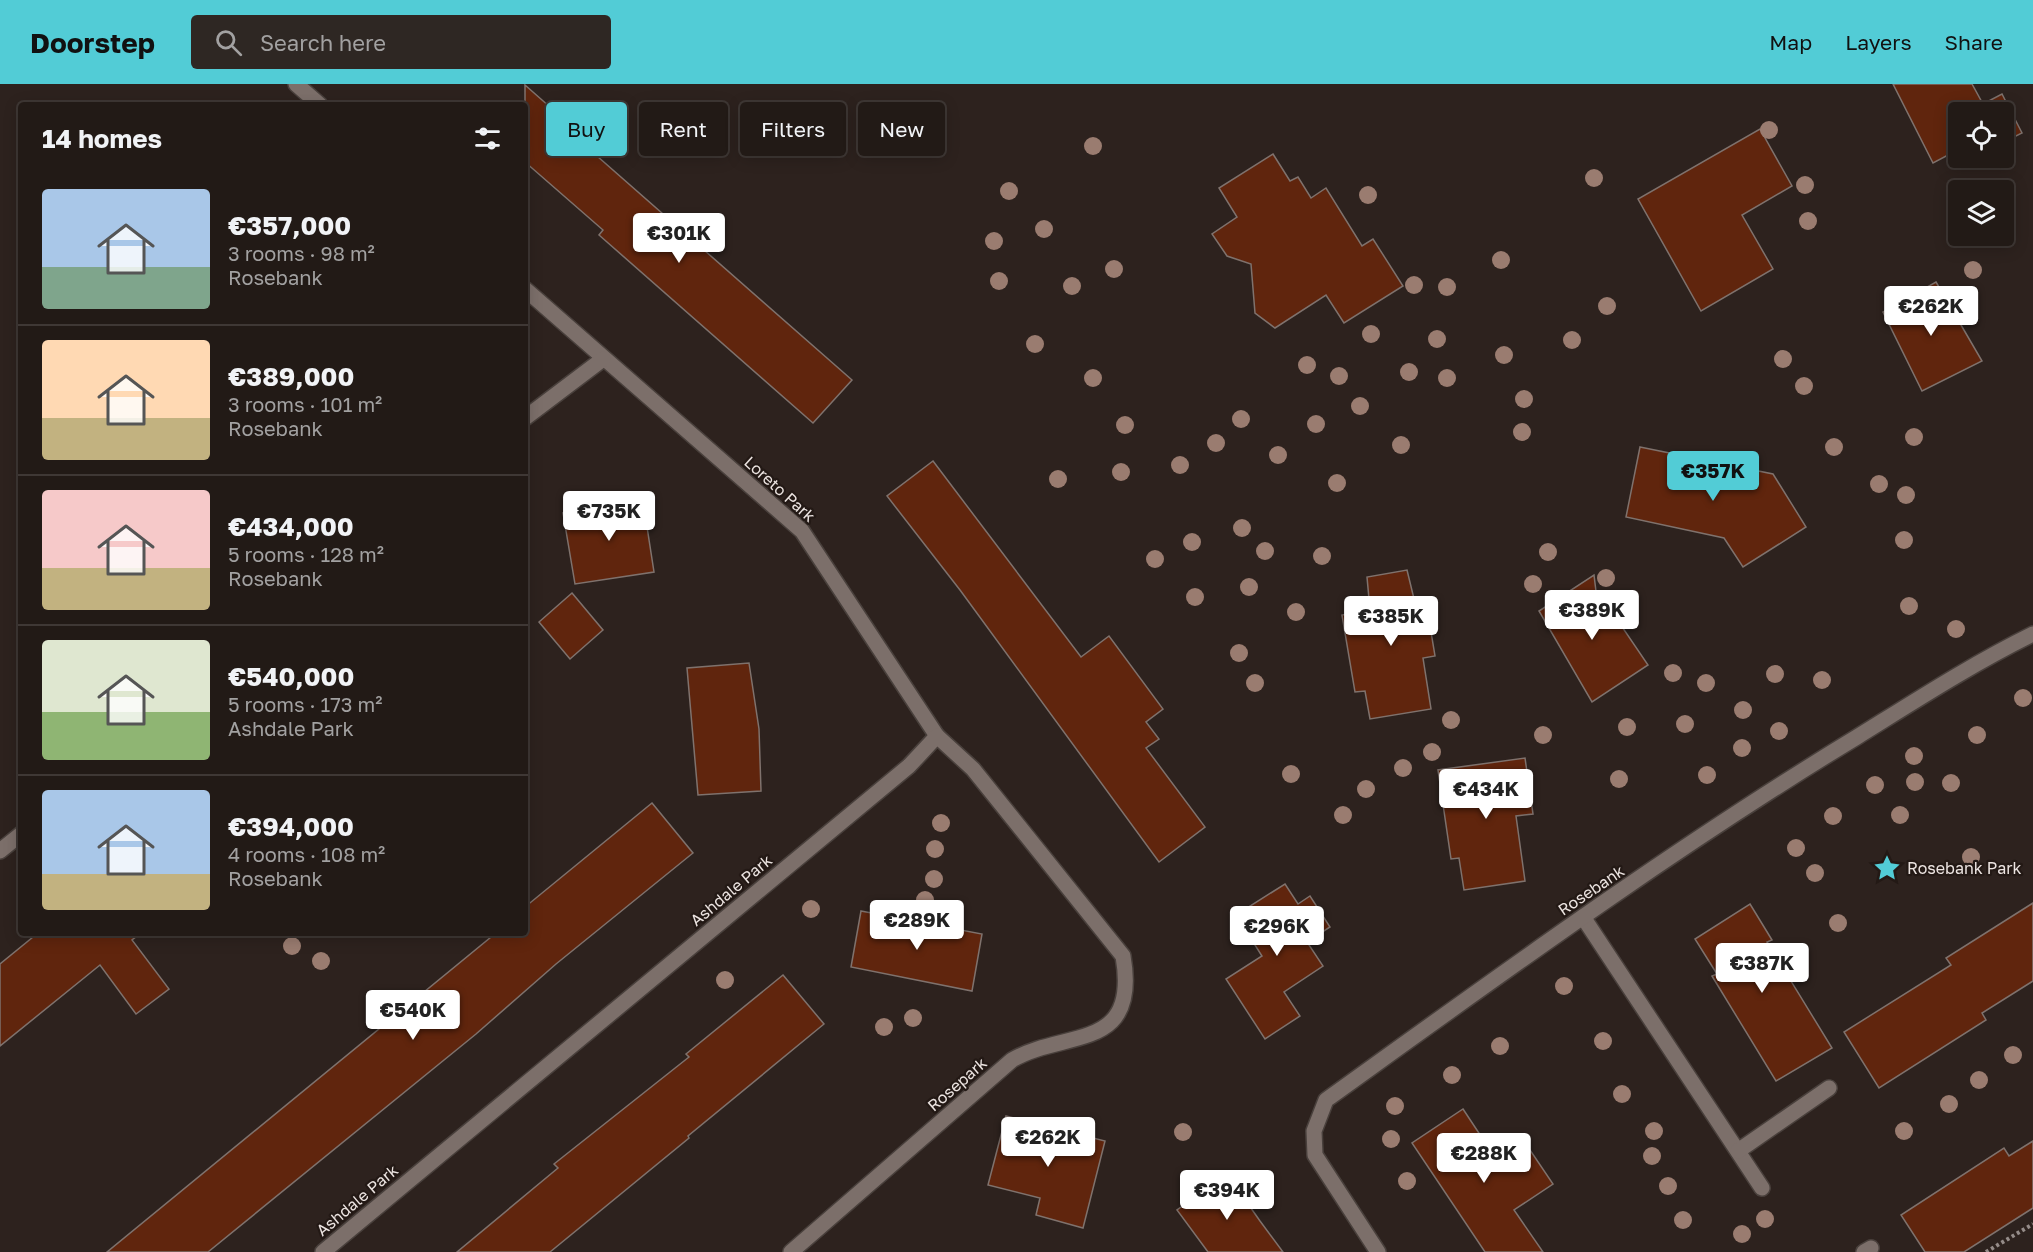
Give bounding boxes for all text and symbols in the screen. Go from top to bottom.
search box [191,15,611,69]
text: Doorstep [30,26,155,59]
icon: search [212,26,245,59]
text: Search here [260,29,386,56]
text: Map [1769,29,1812,55]
text: Layers [1845,29,1912,55]
text: Share [1945,29,2003,55]
chip: Buy [546,102,627,156]
chip: Rent [639,102,728,156]
chip: Filters [740,102,846,156]
chip: New [858,102,945,156]
map controls [1948,102,2014,246]
button: locate [1948,102,2014,168]
icon: filters [471,122,504,155]
text: 14 homes [42,123,162,154]
button: layers [1948,180,2014,246]
text: €357,000 [228,210,351,241]
icon: home [90,213,162,285]
pin: €301K [637,213,721,264]
text: €301K [647,220,711,244]
text: 3 rooms · 98 m² [228,241,375,265]
text: Rosebank [228,265,323,289]
pin: €262K [1889,286,1973,337]
text: €262K [1898,293,1964,317]
text: €389,000 [228,361,354,392]
icon: home [90,364,162,436]
text: 3 rooms · 101 m² [228,392,382,416]
text: Rosebank [228,416,323,440]
pin: €357K [1671,451,1755,502]
street label: Loreto Park [740,452,820,526]
text: €357K [1681,458,1745,482]
pin: €735K [567,491,651,542]
text: €735K [577,498,641,522]
text: €434,000 [228,511,354,542]
icon: home [90,514,162,586]
text: 5 rooms · 128 m² [228,542,384,566]
text: Rosebank [228,566,323,590]
pin: €389K [1550,590,1634,641]
pin: €385K [1349,596,1433,647]
text: €389K [1559,597,1625,621]
text: €385K [1358,603,1424,627]
text: €540,000 [228,661,354,692]
icon: home [90,664,162,736]
text: 5 rooms · 173 m² [228,692,382,716]
text: Ashdale Park [228,716,354,740]
pin: €434K [1444,769,1528,820]
text: €434K [1453,776,1519,800]
text: €394,000 [228,811,354,842]
icon: home [90,814,162,886]
text: 4 rooms · 108 m² [228,842,385,866]
street label: Ashdale Park [686,850,776,930]
place icon: Rosebank Park [1872,853,1902,883]
place label: Rosebank Park [1907,858,2021,878]
street label: Rosebank [1554,861,1628,919]
text: Rosebank [228,866,323,890]
pin: €289K [875,900,959,951]
pin: €296K [1235,906,1319,957]
text: €289K [884,907,950,931]
text: €296K [1244,913,1310,937]
pin: €387K [1720,943,1804,994]
text: €387K [1730,950,1794,974]
pin: €540K [371,990,455,1041]
text: €540K [380,997,446,1021]
street label: Rosepark [923,1053,991,1115]
pin: €262K [1006,1117,1090,1168]
text: €262K [1015,1124,1081,1148]
pin: €288K [1442,1133,1526,1184]
text: €288K [1451,1140,1517,1164]
street label: Ashdale Park [312,1160,402,1240]
pin: €394K [1185,1170,1269,1221]
text: €394K [1194,1177,1260,1201]

